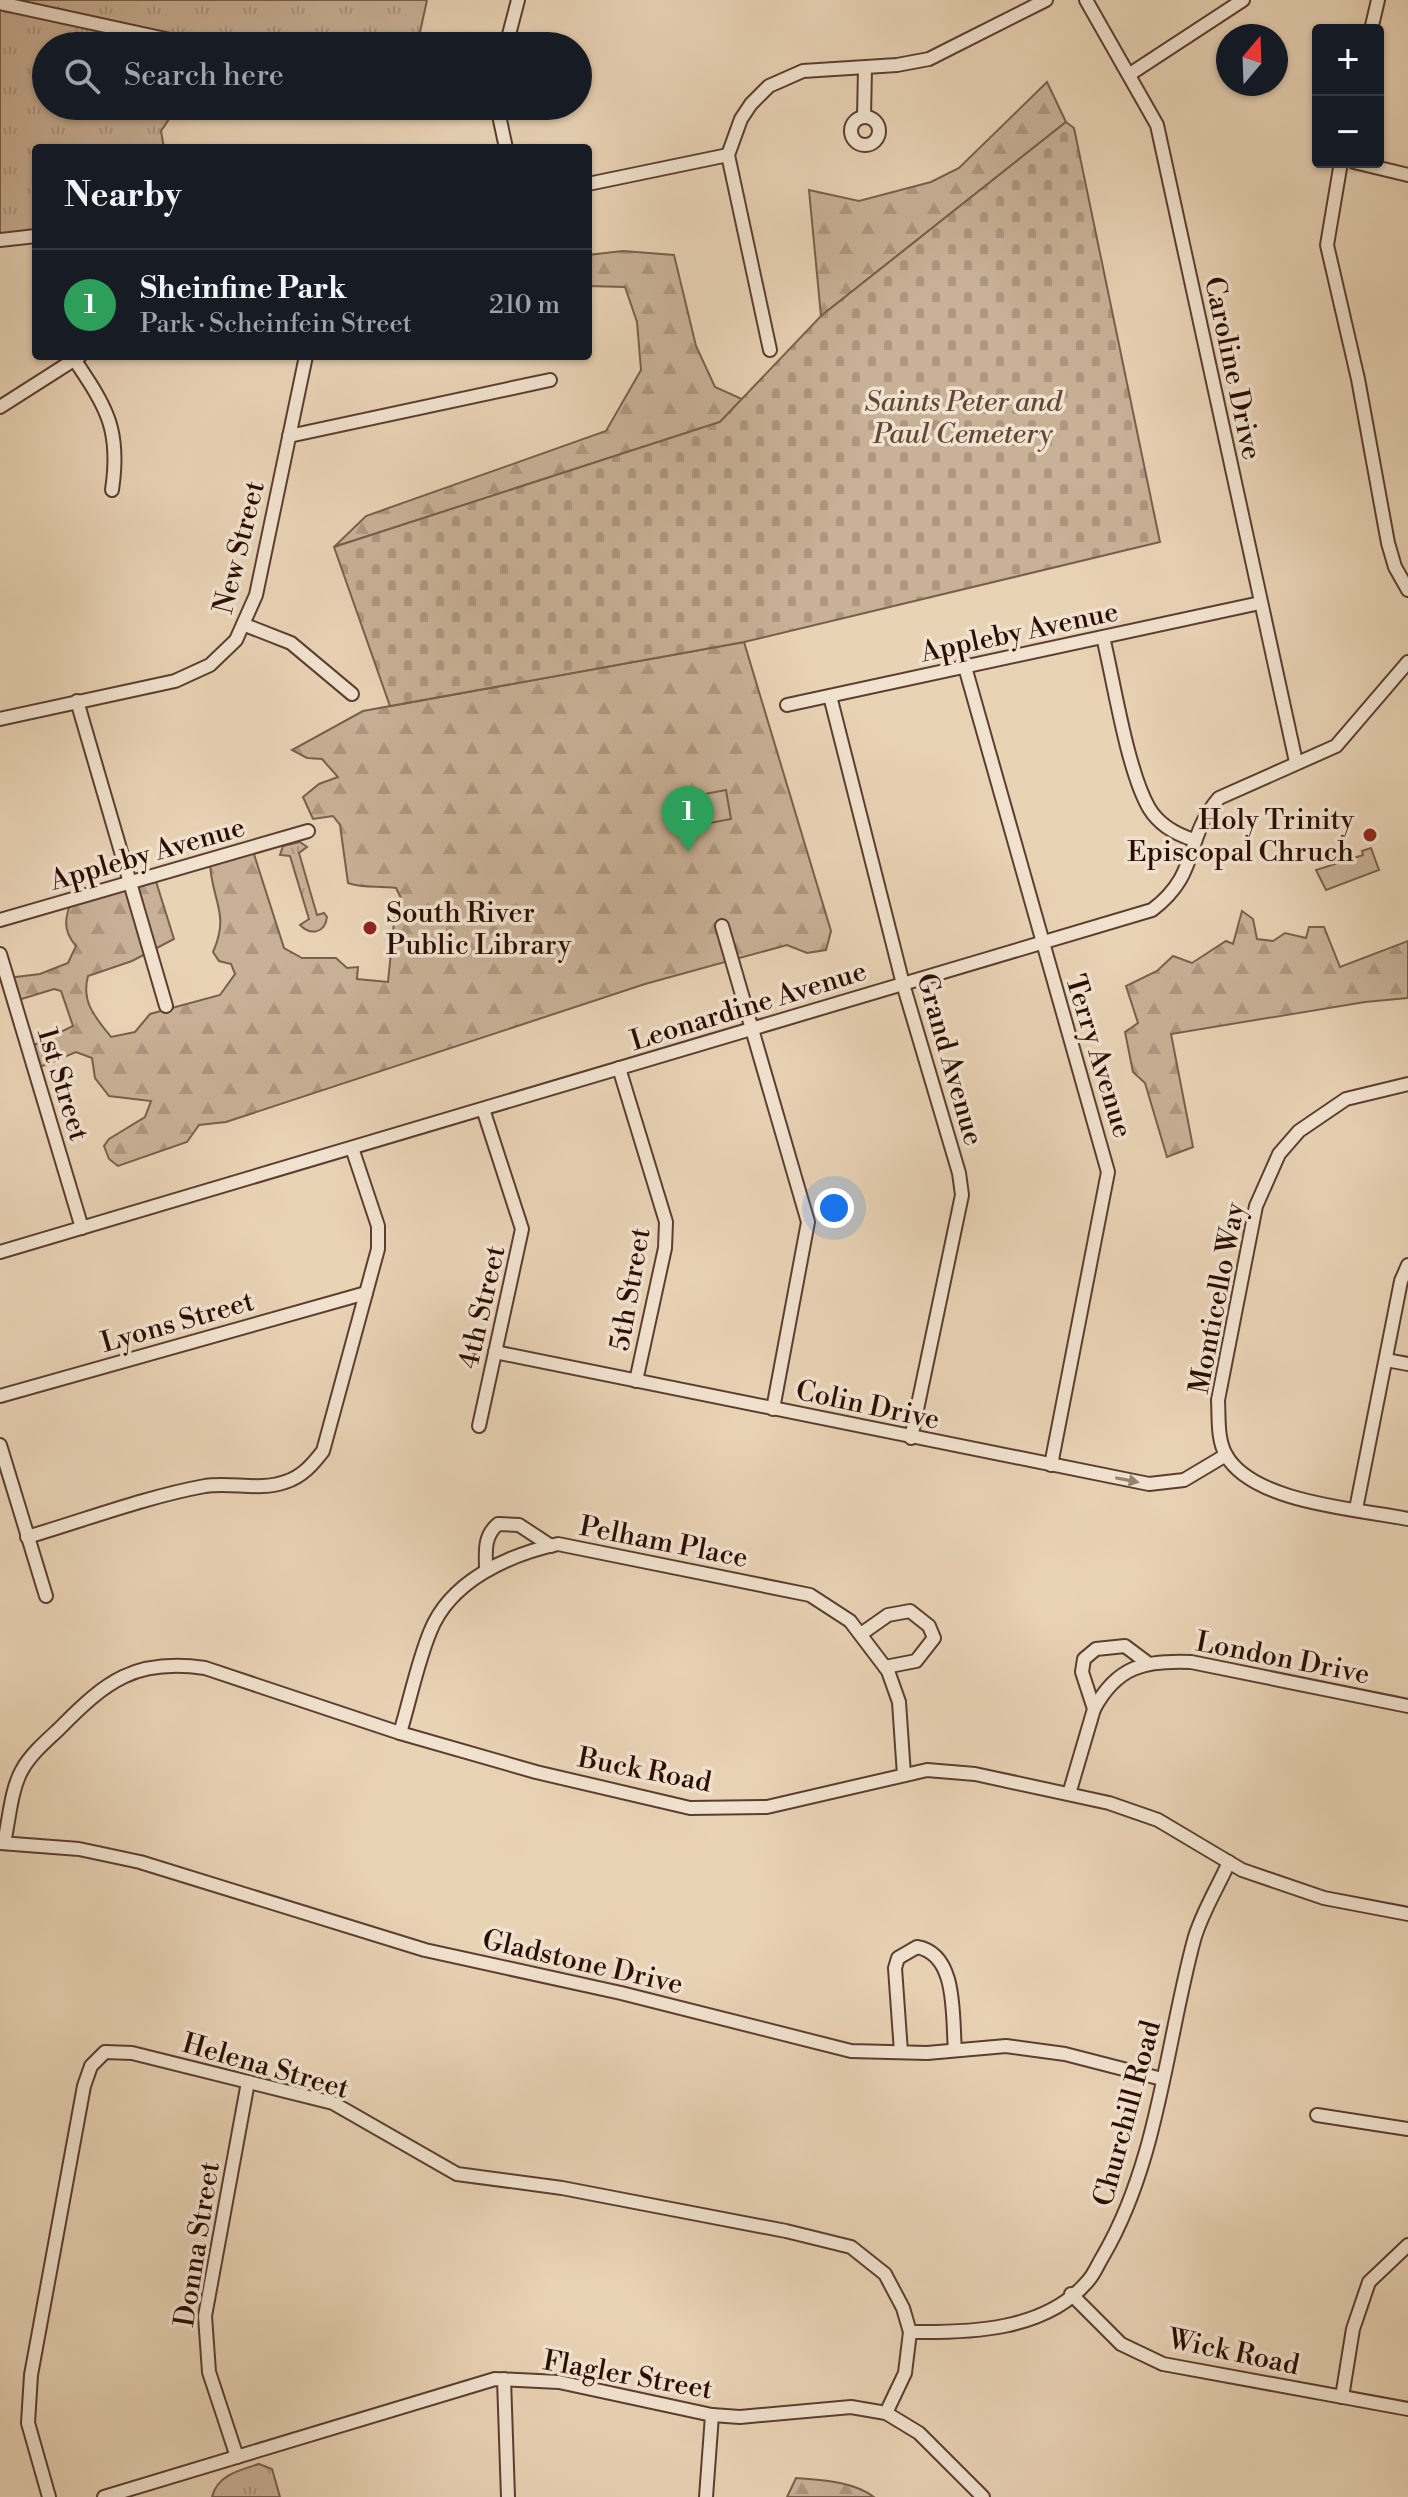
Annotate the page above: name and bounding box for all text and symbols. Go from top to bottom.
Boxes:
north arrow [1216,24,1288,96]
map controls [1312,24,1384,168]
button: + [1312,24,1384,96]
search box [32,32,592,120]
icon: search [60,54,104,98]
text: Search here [124,57,284,95]
button: − [1312,96,1384,168]
text: Nearby [64,175,182,217]
text: Sheinfine Park [140,270,347,308]
street label: Caroline Drive [1196,274,1269,463]
text: 1 [84,289,96,321]
text: 210 m [489,289,560,321]
text: Park · Scheinfein Street [140,308,412,340]
park label: Saints Peter and Paul Cemetery [864,385,1063,452]
street label: New Street [206,477,273,617]
street label: Appleby Avenue [916,594,1121,671]
pin: 1 [662,786,714,852]
place label: Holy Trinity Episcopal Chruch [1127,803,1354,870]
street label: Appleby Avenue [45,810,249,899]
marker: Holy Trinity Episcopal Chruch [1361,826,1379,844]
place label: South River Public Library [386,896,572,963]
marker: South River Public Library [361,919,379,937]
street label: Leonardine Avenue [626,954,871,1059]
street label: Grand Avenue [908,969,991,1150]
street label: Terry Avenue [1057,971,1140,1142]
street label: 1st Street [29,1024,96,1145]
your location [814,1188,854,1228]
street label: Monticello Way [1182,1199,1253,1397]
street label: 5th Street [602,1225,659,1353]
street label: 4th Street [451,1242,514,1372]
street label: Lyons Street [97,1284,258,1361]
street label: Colin Drive [793,1373,943,1438]
one-way arrow [1115,1474,1140,1487]
street label: Pelham Place [577,1509,751,1576]
street label: London Drive [1193,1624,1373,1692]
street label: Buck Road [574,1740,714,1801]
street label: Gladstone Drive [479,1922,686,2003]
street label: Churchill Road [1086,2017,1169,2210]
street label: Helena Street [178,2026,353,2107]
street label: Donna Street [167,2159,228,2329]
street label: Wick Road [1164,2321,1303,2383]
street label: Flagler Street [540,2343,715,2408]

